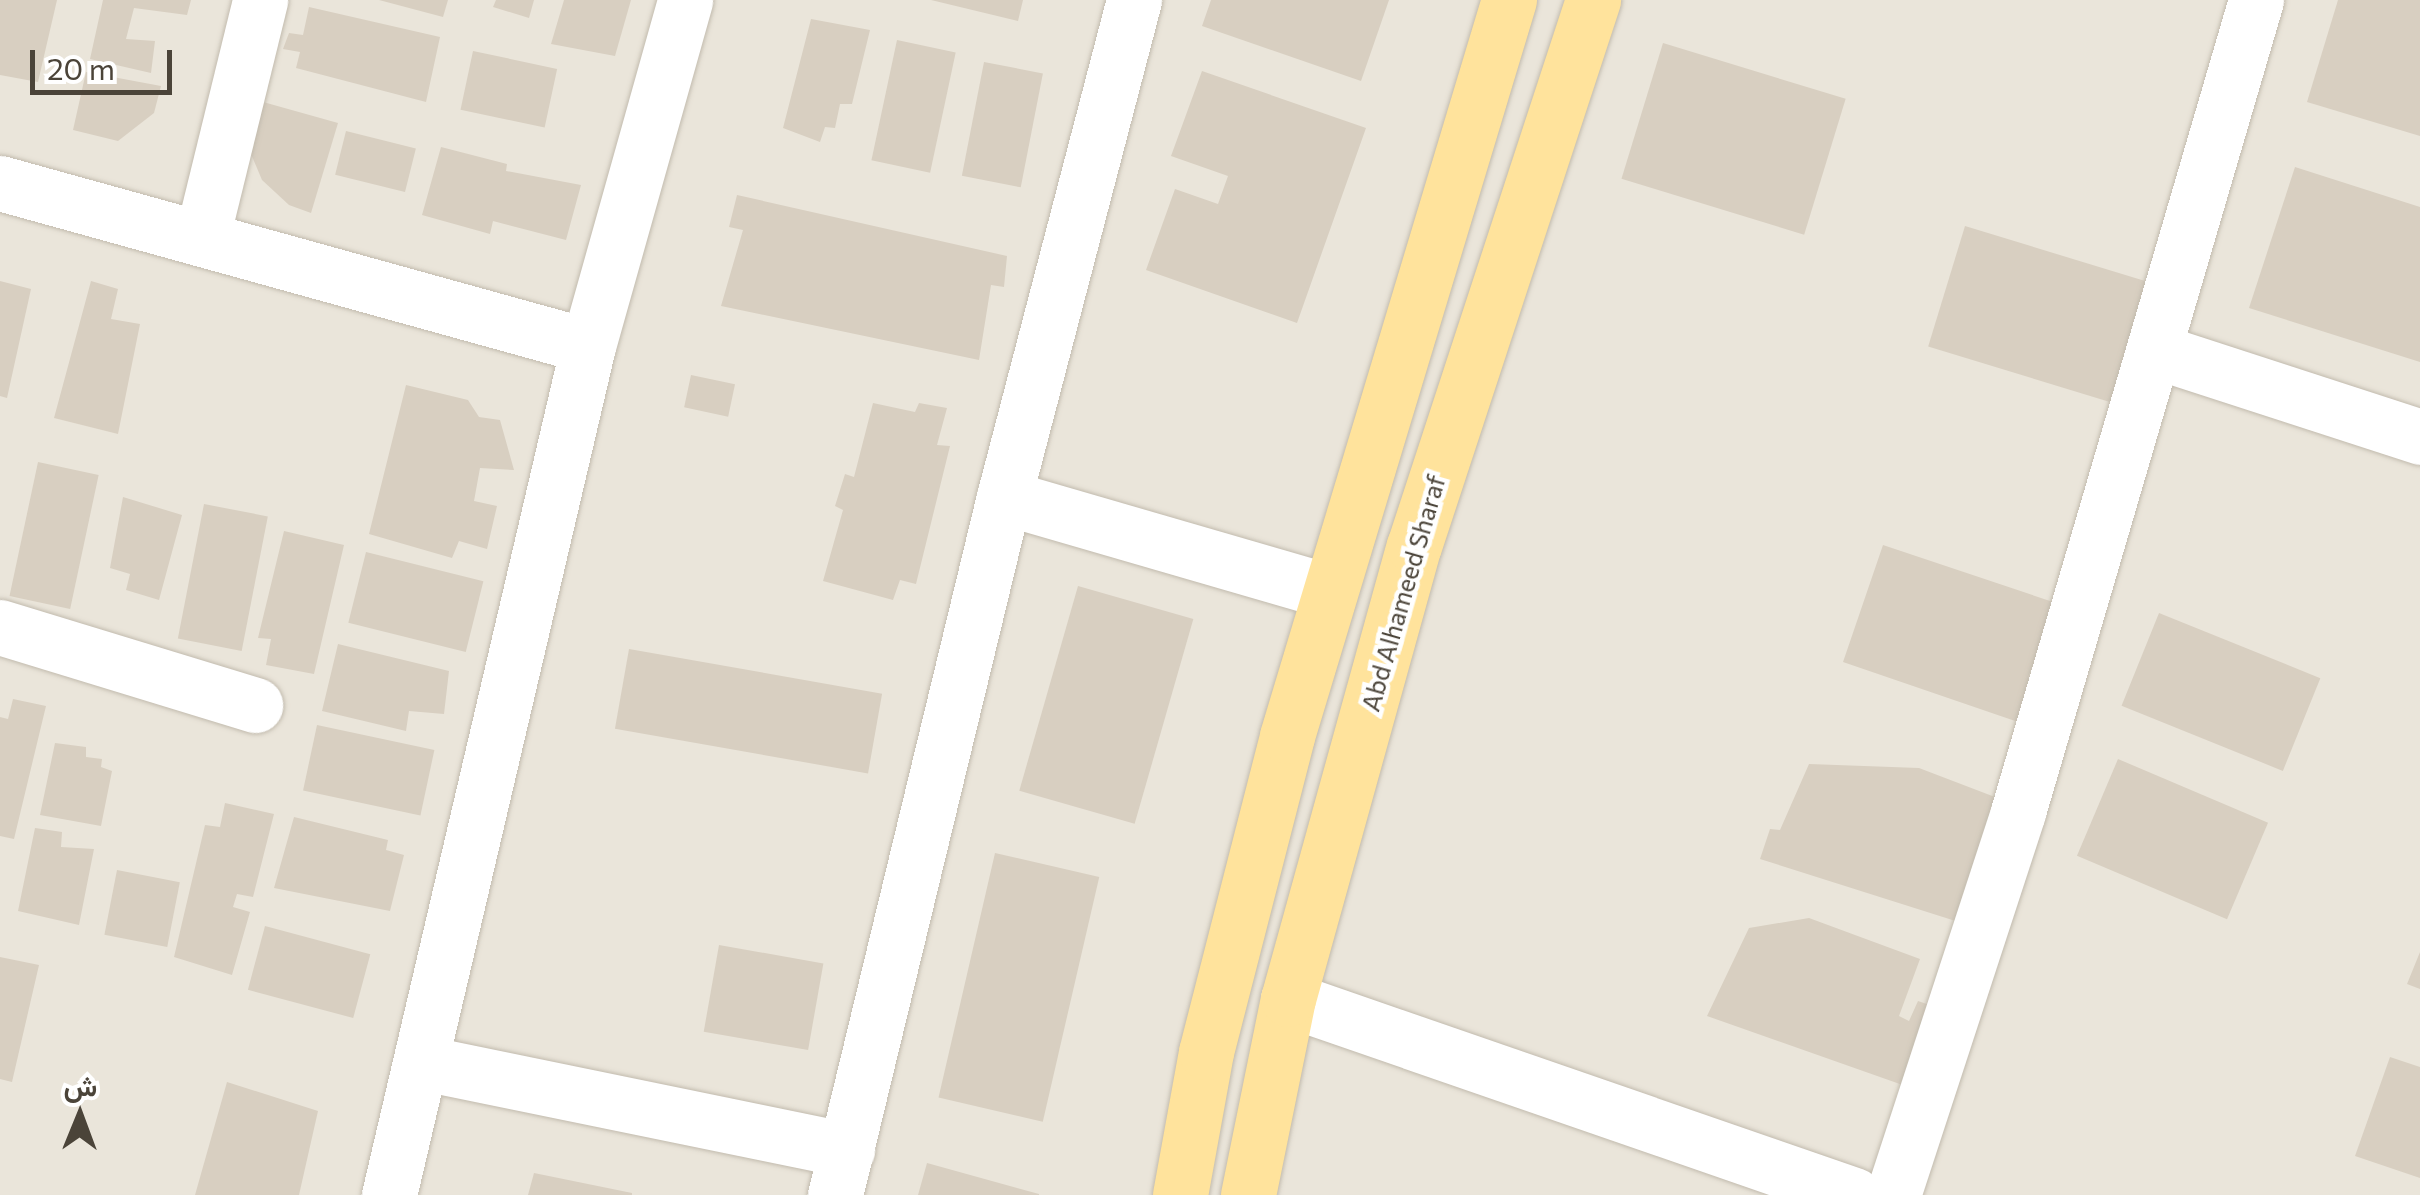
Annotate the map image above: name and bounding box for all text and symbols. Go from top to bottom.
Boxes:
scale bar [35,30,178,92]
text: 20 m [47,49,115,86]
street label: Abd Alhameed Sharaf [1355,471,1451,715]
north arrow [30,1065,130,1165]
text: ش [63,1068,98,1102]

